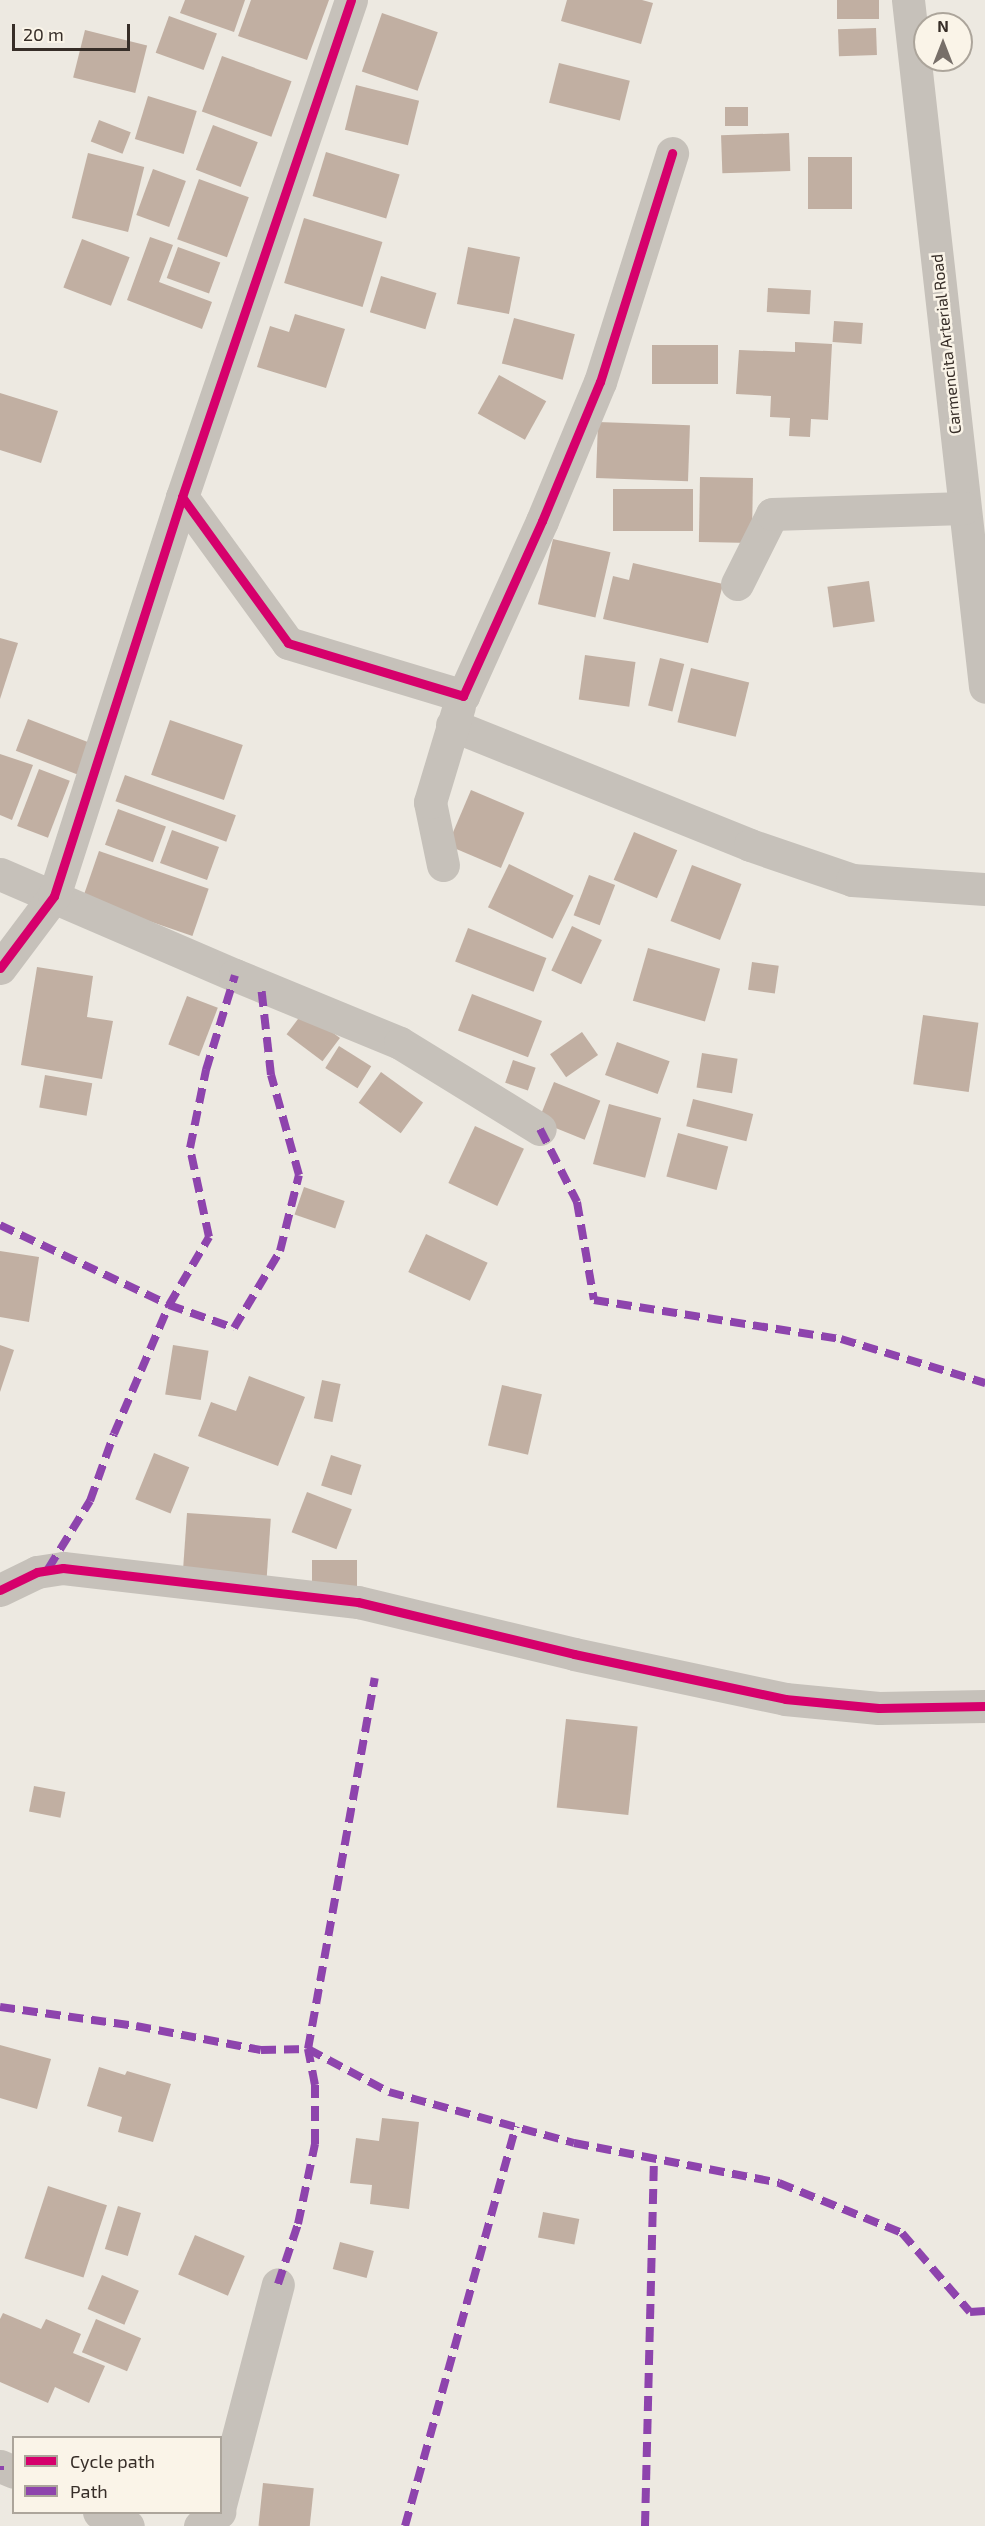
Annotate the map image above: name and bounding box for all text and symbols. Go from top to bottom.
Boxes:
scale bar [15,12,134,50]
north arrow [913,12,973,72]
text: N [937,16,949,35]
text: 20 m [23,23,64,45]
street label: Carmencita Arterial Road [927,253,965,435]
legend [12,2436,222,2514]
text: Cycle path [70,2450,155,2472]
text: Path [70,2480,108,2502]

